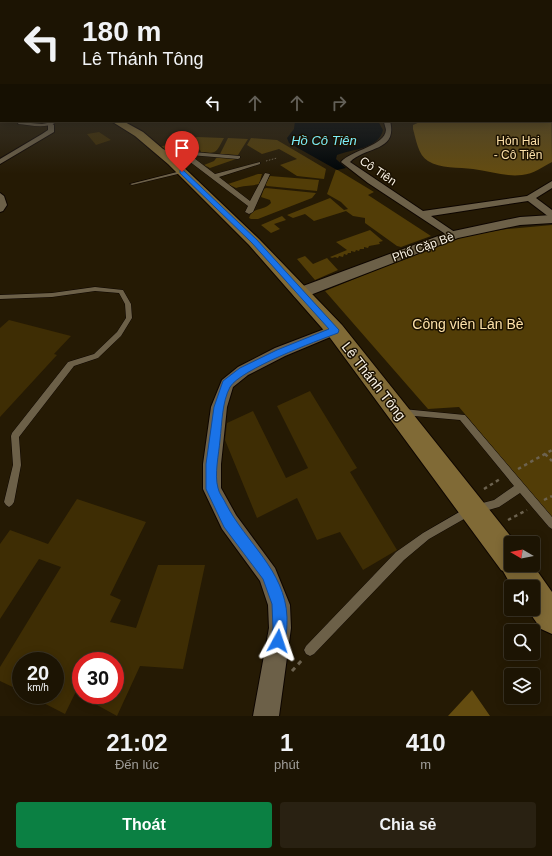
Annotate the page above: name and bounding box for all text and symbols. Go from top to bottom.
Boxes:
icon: left [16,16,68,68]
text: 180 m [82,16,161,47]
text: Lê Thánh Tông [82,49,203,69]
icon: left [202,92,224,114]
icon: ahead [244,92,266,114]
icon: ahead [286,92,308,114]
icon: right [328,92,350,114]
pin [165,131,199,172]
water label: Hồ Cô Tiên [291,133,357,148]
park label: Hòn Hai - Cô Tiên [494,134,542,162]
icon: arrive [171,137,193,159]
street label: Cô Tiên [357,154,399,188]
street label: Phố Cặp Bè [390,229,456,265]
park label: Công viên Lán Bè [412,316,524,332]
street label: Lê Thánh Tông [339,339,409,423]
north arrow [504,536,540,572]
map controls [504,536,540,704]
button: sound [504,580,540,616]
position arrow [257,620,299,662]
button: search [504,624,540,660]
speed limit sign: 30 [72,652,124,704]
text: 20 [27,662,49,684]
button: layers [504,668,540,704]
text: km/h [27,682,49,693]
text: 21:02 [106,729,168,756]
text: 1 [280,729,293,756]
text: 410 [406,729,446,756]
text: Đến lúc [115,757,159,772]
text: phút [274,757,299,772]
text: m [420,757,431,772]
button: Thoát [16,802,272,848]
button: Chia sẻ [280,802,536,848]

